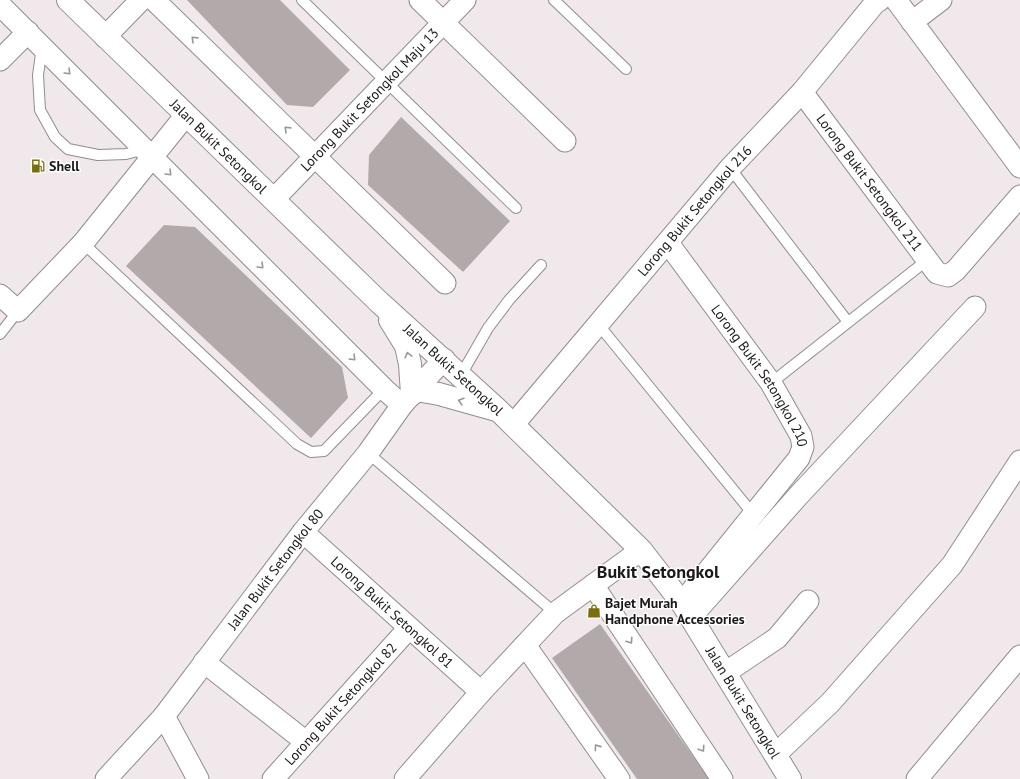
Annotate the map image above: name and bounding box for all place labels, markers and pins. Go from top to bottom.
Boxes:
place label: Shell [49,157,80,175]
fuel station icon: Shell [30,158,46,174]
place label: Bajet Murah Handphone Accessories [605,594,745,628]
shop icon: Bajet Murah Handphone Accessories [586,603,602,619]

